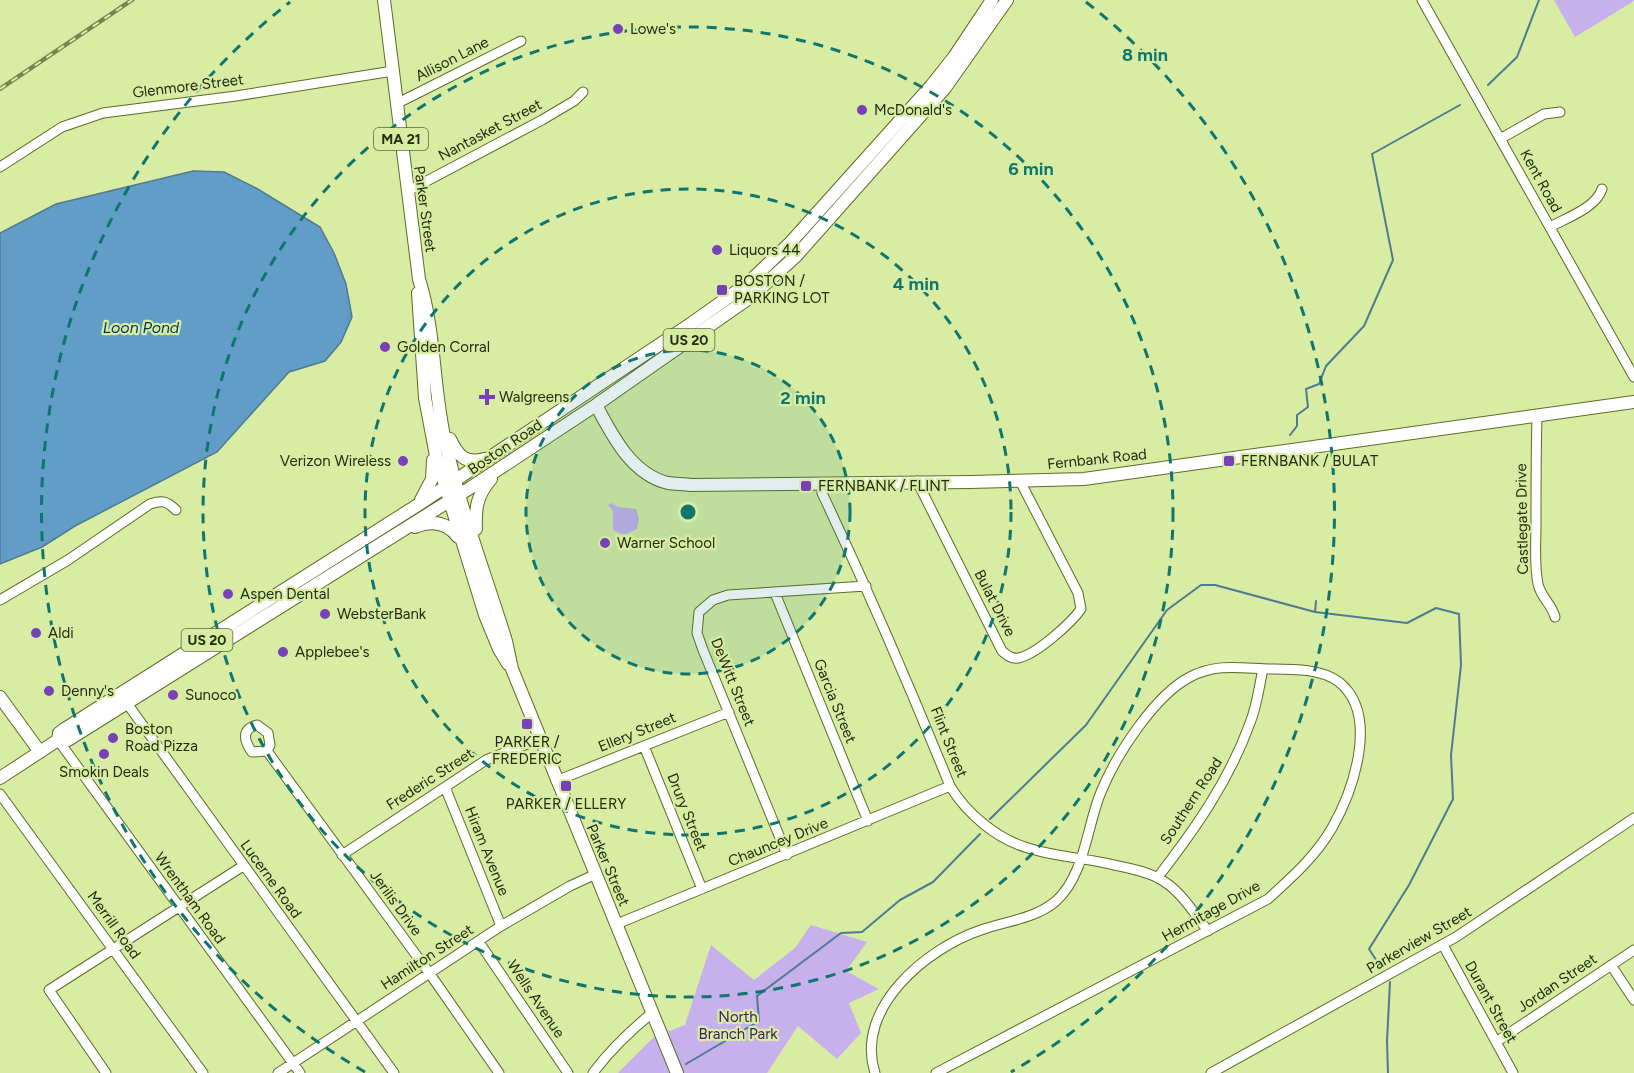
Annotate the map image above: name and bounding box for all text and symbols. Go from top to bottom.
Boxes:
place label: Lowe's [630,20,676,38]
marker: Lowe's [611,22,625,36]
street label: Allison Lane [412,33,492,85]
text: 8 min [1122,44,1168,66]
street label: Glenmore Street [131,70,245,102]
street label: Nantasket Street [435,95,545,165]
place label: McDonald's [874,101,952,119]
marker: McDonald's [855,103,869,117]
road number: MA 21 [374,128,428,150]
street label: Kent Road [1516,146,1566,216]
text: 6 min [1008,158,1054,180]
street label: Parker Street [410,165,440,254]
place label: Liquors 44 [729,241,800,259]
marker: Liquors 44 [710,243,724,257]
place label: BOSTON / PARKING LOT [734,272,830,307]
text: 4 min [893,273,939,295]
marker: BOSTON / PARKING LOT [715,283,729,297]
water label: Loon Pond [103,318,180,337]
road number: US 20 [664,329,714,351]
place label: Golden Corral [397,338,490,356]
marker: Golden Corral [378,340,392,354]
text: 2 min [780,387,826,409]
place label: Walgreens [499,388,569,406]
marker: Walgreens [480,390,494,404]
street label: Boston Road [464,416,546,478]
street label: Fernbank Road [1046,445,1148,473]
place label: Verizon Wireless [280,452,391,470]
place label: FERNBANK / BULAT [1241,452,1379,470]
marker: Verizon Wireless [396,454,410,468]
marker: FERNBANK / BULAT [1222,454,1236,468]
street label: Castlegate Drive [1512,463,1532,575]
place label: FERNBANK / FLINT [818,477,950,495]
marker: FERNBANK / FLINT [799,479,813,493]
centre of rings [678,502,698,522]
place label: Warner School [617,534,715,552]
marker: Warner School [598,536,612,550]
street label: Bulat Drive [971,567,1019,639]
place label: Aspen Dental [240,585,330,603]
marker: Aspen Dental [221,587,235,601]
place label: WebsterBank [337,605,427,623]
marker: WebsterBank [318,607,332,621]
place label: Aldi [48,624,74,642]
marker: Aldi [29,626,43,640]
road number: US 20 [182,629,232,651]
street label: DeWitt Street [707,635,759,729]
place label: Applebee's [295,643,370,661]
marker: Applebee's [276,645,290,659]
street label: Garcia Street [810,656,860,746]
place label: Denny's [61,682,114,700]
marker: Denny's [42,684,56,698]
place label: Sunoco [185,686,237,704]
marker: Sunoco [166,688,180,702]
street label: Flint Street [927,704,971,780]
street label: Ellery Street [595,708,679,756]
marker: PARKER / FREDERIC [520,717,534,731]
place label: Boston Road Pizza [125,720,198,755]
marker: Boston Road Pizza [106,731,120,745]
place label: PARKER / FREDERIC [492,733,562,768]
street label: Frederic Street [383,744,477,814]
marker: Smokin Deals [97,747,111,761]
street label: Southern Road [1156,754,1226,848]
place label: Smokin Deals [59,763,149,781]
street label: Drury Street [663,770,711,854]
marker: PARKER / ELLERY [559,779,573,793]
place label: PARKER / ELLERY [506,795,626,813]
street label: Hiram Avenue [461,804,513,898]
street label: Chauncey Drive [726,814,830,870]
street label: Parker Street [583,821,633,909]
street label: Lucerne Road [237,836,305,922]
street label: Wrentham Road [151,849,229,947]
street label: Jerilis Drive [366,867,426,939]
street label: Hermitage Drive [1159,877,1263,945]
street label: Merrill Road [83,888,145,962]
street label: Parkerview Street [1363,902,1475,977]
street label: Hamilton Street [377,920,477,994]
street label: Jordan Street [1514,950,1600,1016]
street label: Wells Avenue [503,957,569,1041]
street label: Durant Street [1461,958,1521,1047]
park label: North Branch Park [699,1008,778,1043]

